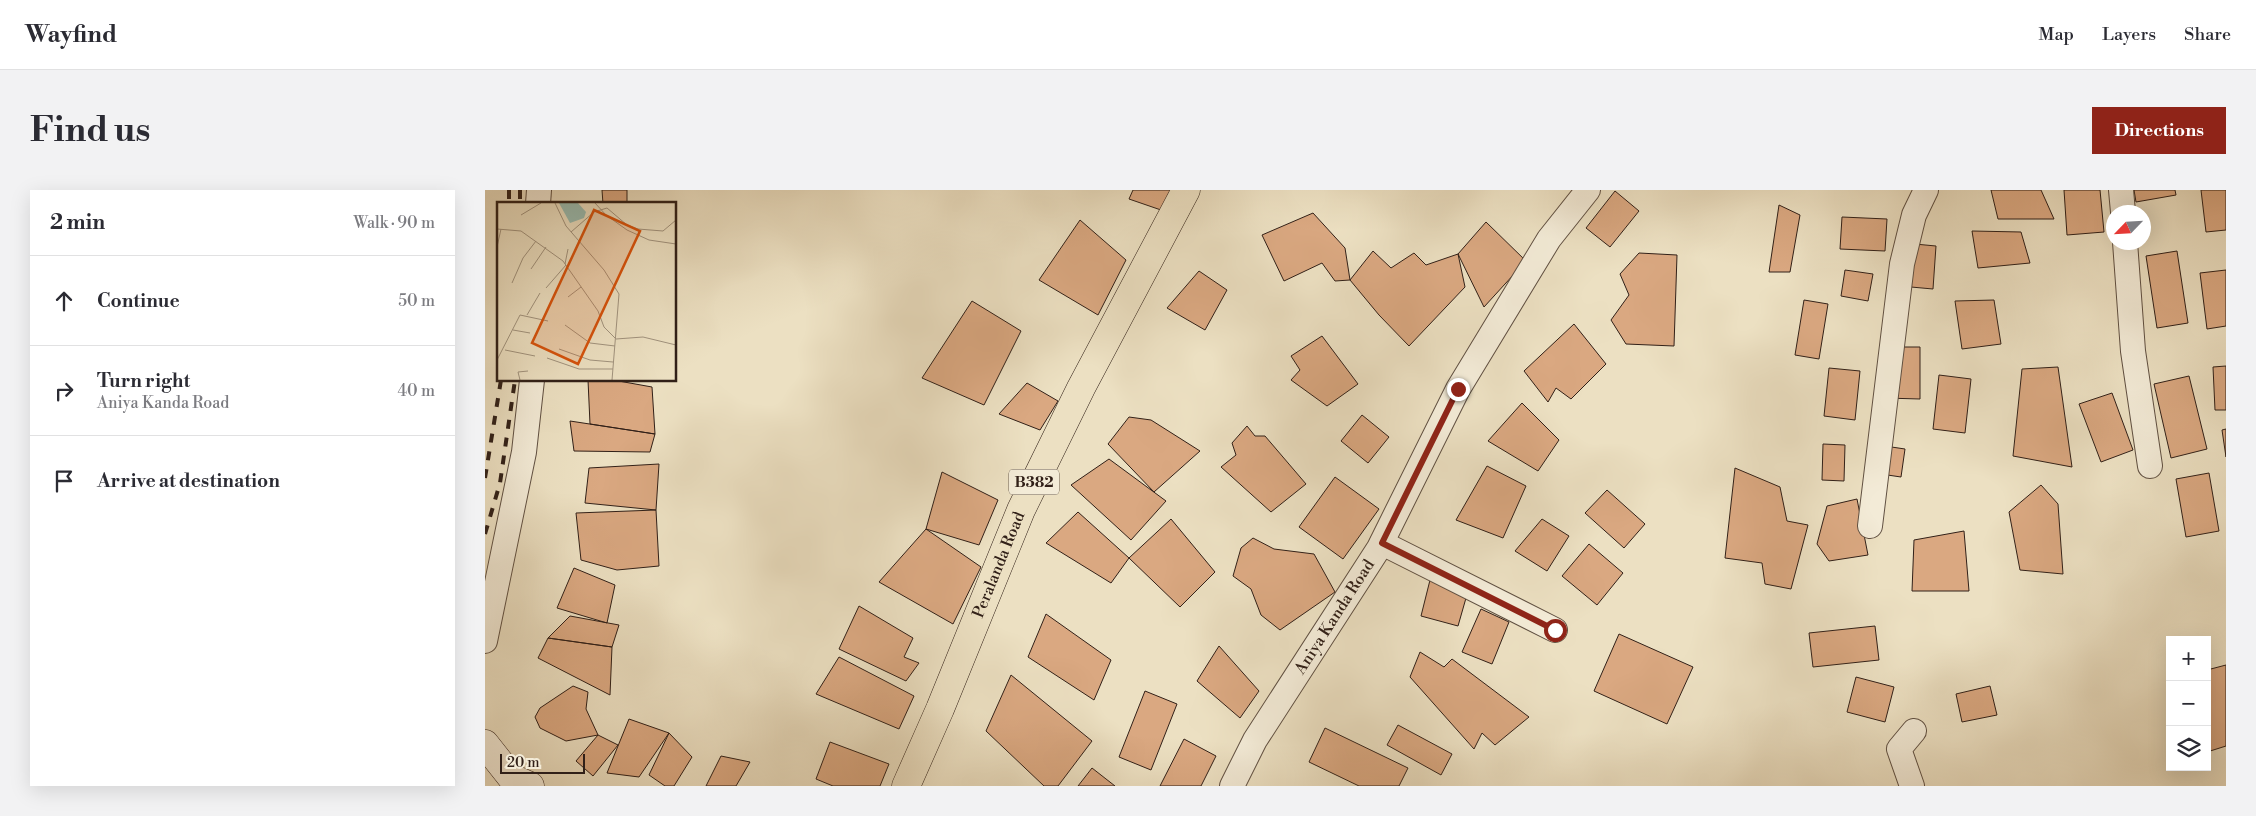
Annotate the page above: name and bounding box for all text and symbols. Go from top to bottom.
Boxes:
text: Wayfind [25,20,117,50]
text: Map [2039,23,2074,46]
text: Layers [2102,23,2156,46]
text: Share [2184,23,2231,46]
button: Directions [2092,107,2226,154]
text: Find us [30,109,150,152]
inset map [497,202,676,381]
north arrow [2106,205,2151,250]
text: 2 min [50,210,105,236]
text: Walk · 90 m [353,213,435,233]
icon: ahead [50,287,78,315]
text: Continue [97,289,180,313]
text: 50 m [398,291,435,311]
text: Turn right [97,369,190,393]
icon: right [50,377,78,405]
route end [1447,378,1470,401]
text: 40 m [398,381,435,401]
text: Aniya Kanda Road [97,393,229,413]
icon: arrive [50,467,78,495]
text: Arrive at destination [97,469,280,493]
road number: B382 [1009,470,1059,494]
street label: Peralanda Road [968,509,1029,621]
street label: Aniya Kanda Road [1290,556,1379,679]
route start [1544,619,1567,642]
map controls [2166,636,2211,771]
button: + [2166,636,2211,681]
button: − [2166,681,2211,726]
button: layers [2166,726,2211,771]
scale bar [500,751,585,774]
text: 20 m [507,754,539,772]

